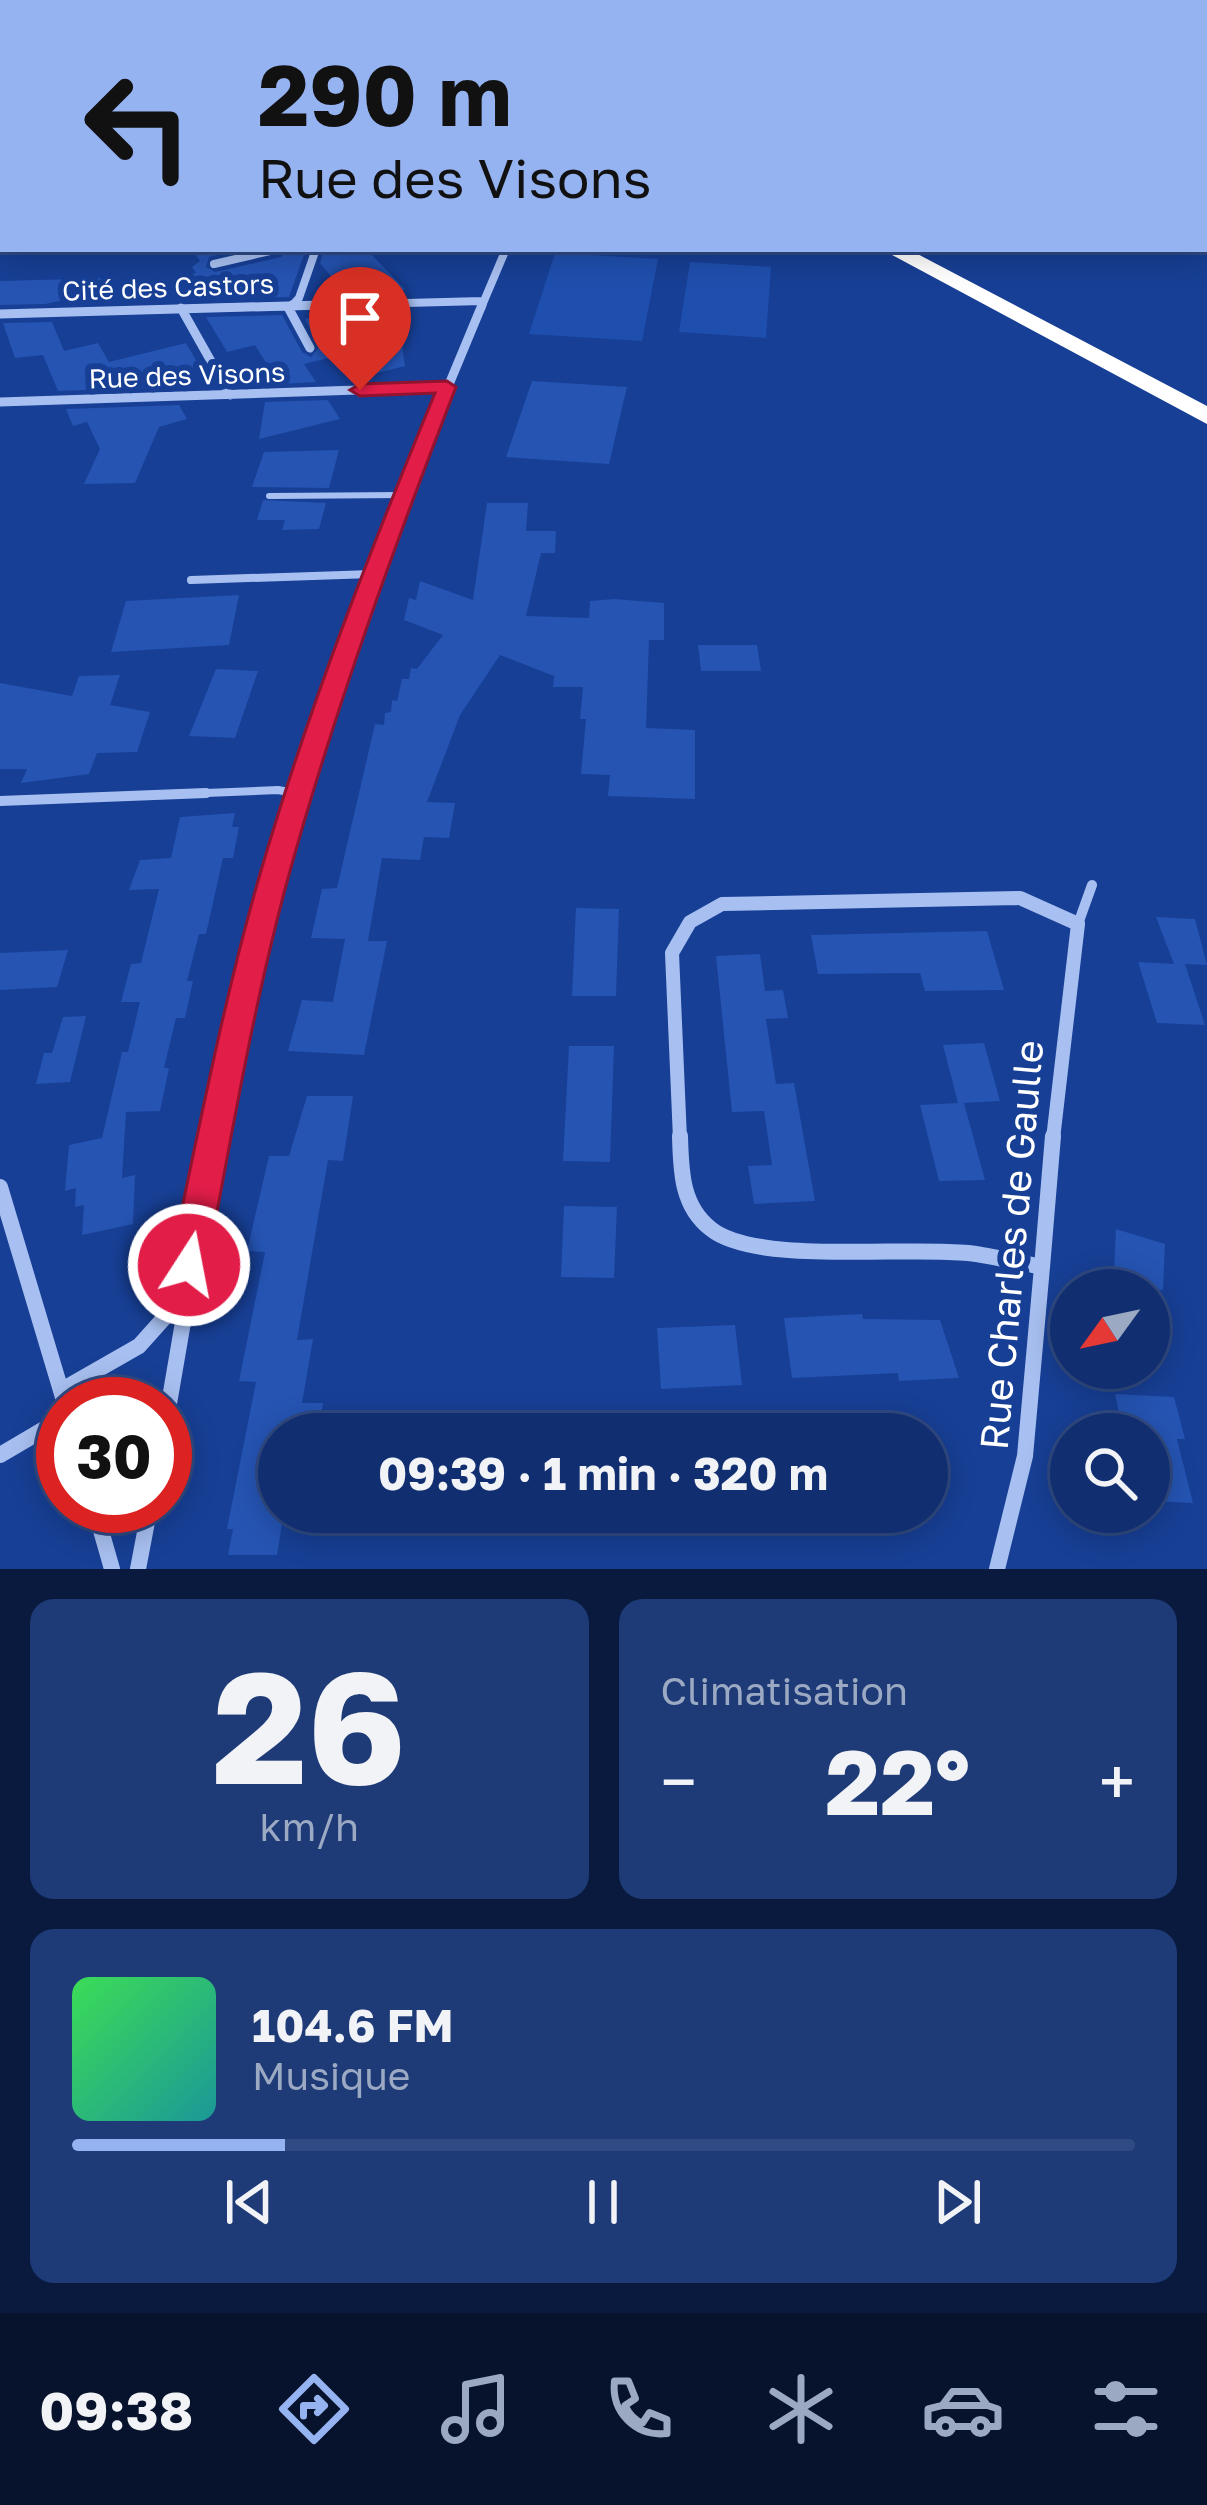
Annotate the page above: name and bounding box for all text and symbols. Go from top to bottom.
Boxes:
text: 290 m [258,44,512,144]
icon: left [60,48,216,204]
text: Rue des Visons [258,145,651,210]
street label: Cité des Castors [62,267,274,307]
pin [309,267,411,390]
icon: arrive [327,285,393,351]
street label: Rue des Visons [88,356,286,394]
street label: Rue Charles de Gaulle [970,1038,1052,1452]
position arrow [126,1202,252,1328]
north arrow [1050,1269,1170,1389]
map controls [1050,1269,1170,1533]
speed limit sign: 30 [36,1377,192,1533]
button: search [1050,1413,1170,1533]
text: 09:39 · 1 min · 320 m [378,1446,828,1500]
text: 26 [212,1631,406,1818]
text: Climatisation [661,1667,908,1714]
text: 22° [825,1727,970,1835]
text: − [661,1741,697,1821]
text: + [1099,1741,1135,1821]
text: km/h [260,1803,359,1850]
text: 104.6 FM [252,1998,454,2052]
text: Musique [252,2052,410,2099]
icon: previous [216,2169,282,2235]
icon: pause [570,2169,636,2235]
icon: next [925,2169,991,2235]
icon: directions [272,2367,356,2451]
icon: music [434,2367,518,2451]
icon: phone [597,2367,681,2451]
icon: climate [759,2367,843,2451]
icon: car [921,2367,1005,2451]
icon: filters [1084,2367,1168,2451]
text: 09:38 [39,2377,193,2442]

